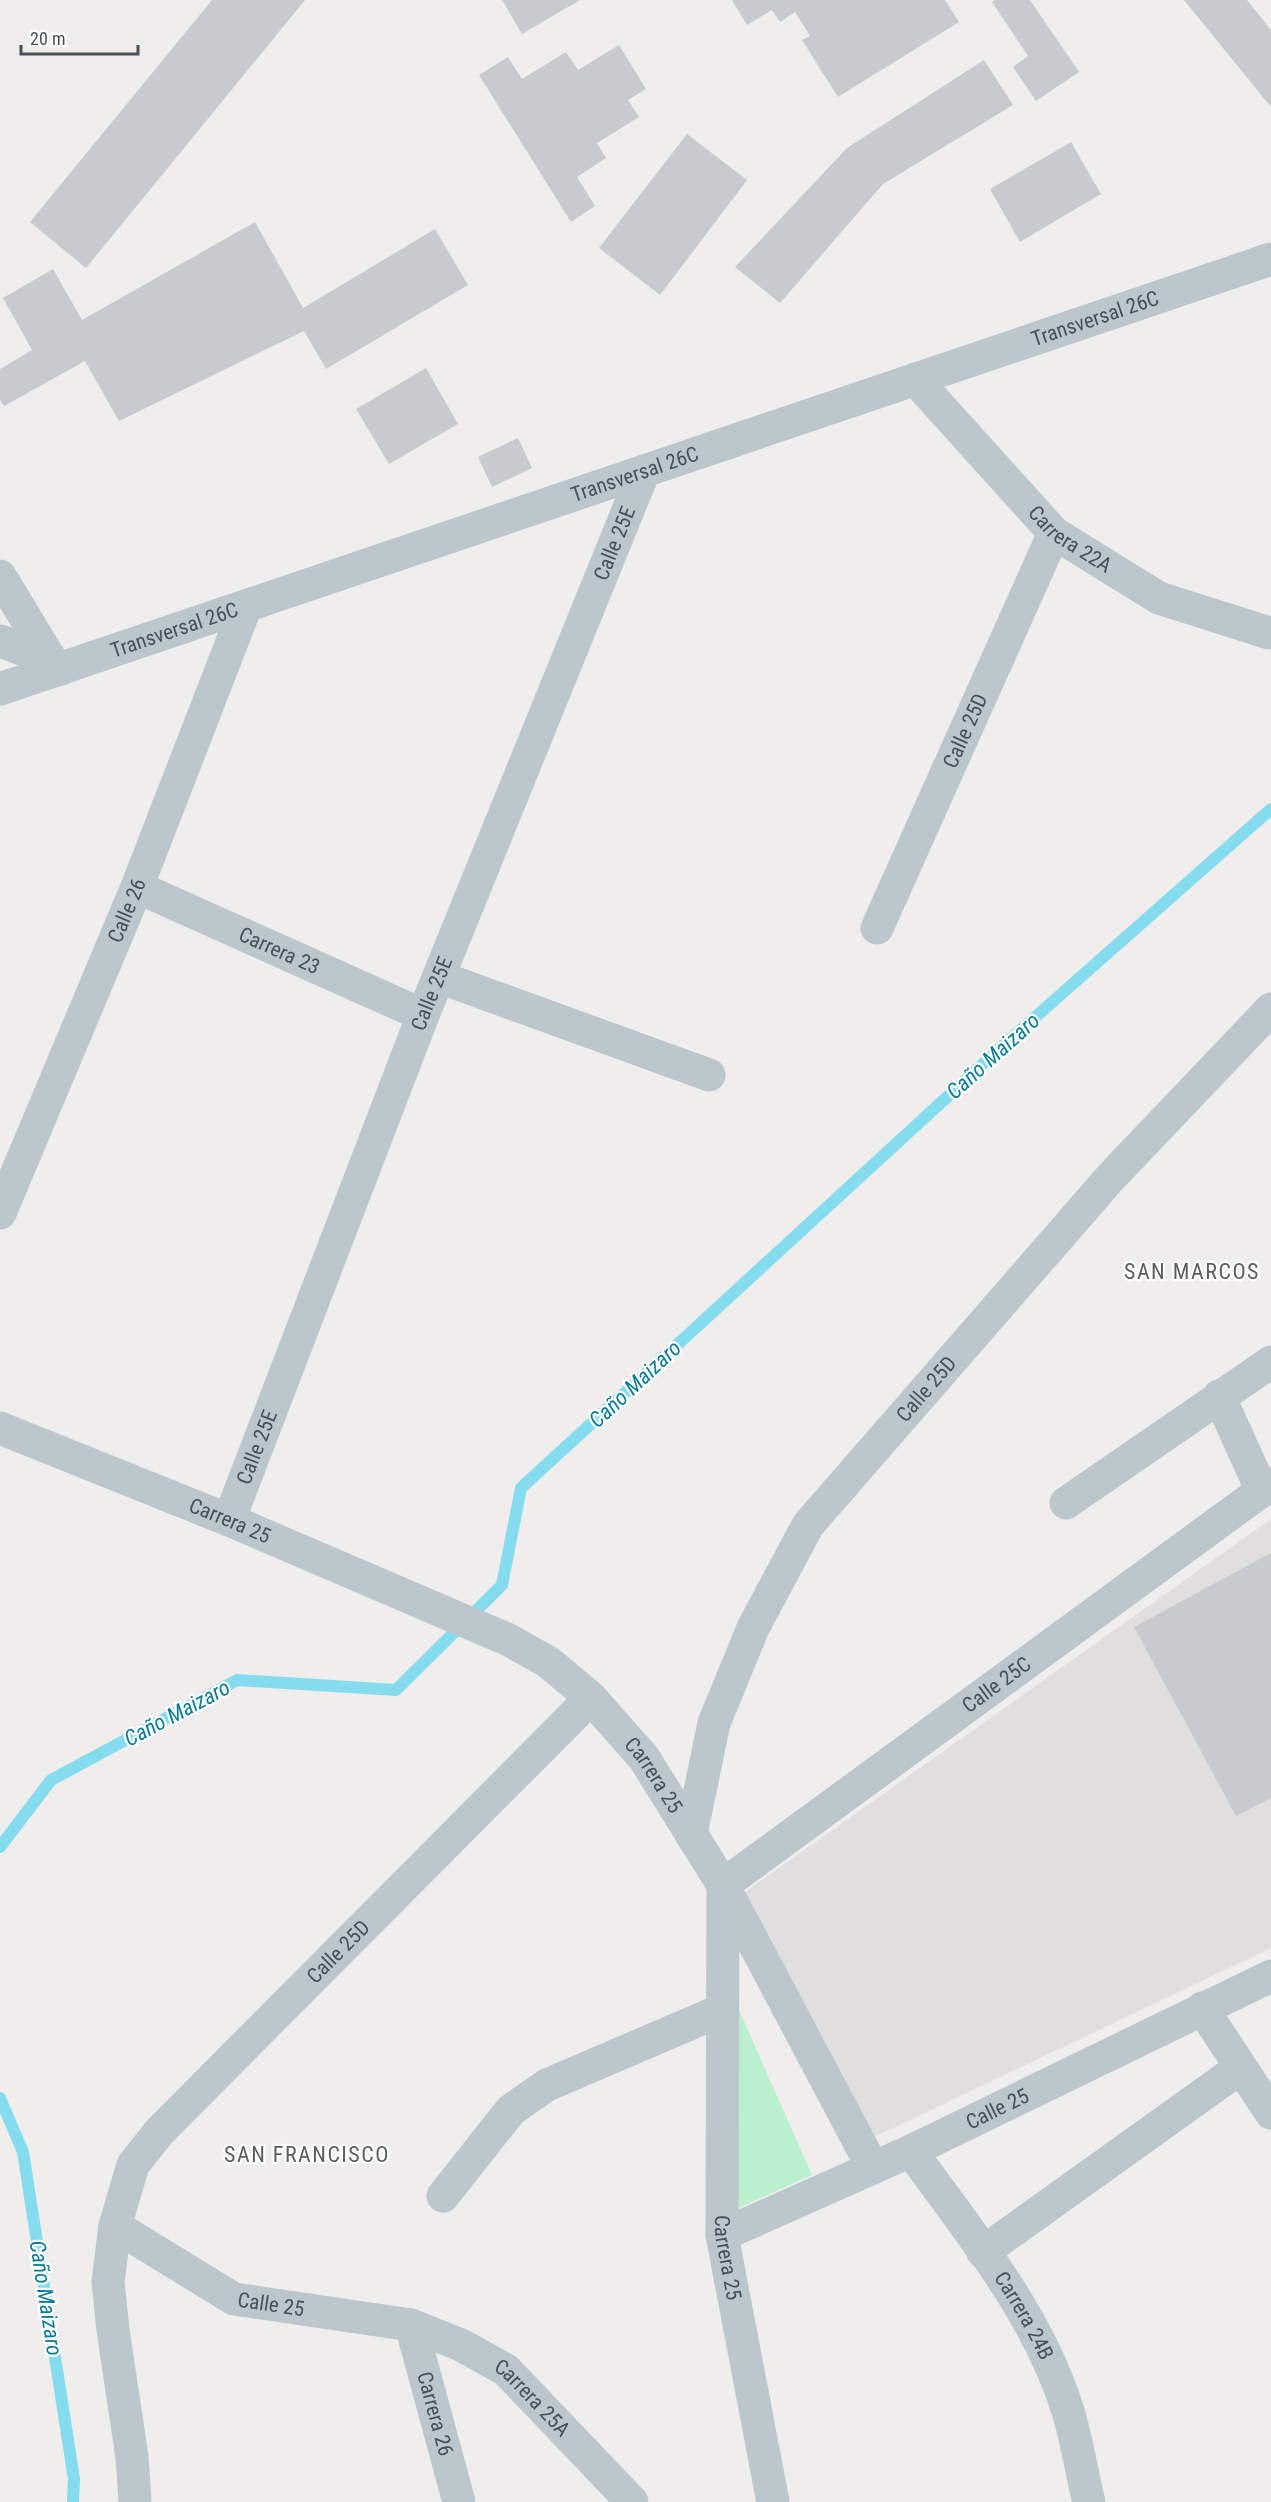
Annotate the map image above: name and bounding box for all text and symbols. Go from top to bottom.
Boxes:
scale bar [21,18,138,56]
text: 20 m [30,28,65,49]
street label: Transversal 26C [1028,286,1162,351]
street label: Transversal 26C [568,442,702,507]
street label: Carrera 22A [1023,501,1116,578]
street label: Calle 25E [589,503,640,584]
street label: Transversal 26C [107,597,241,663]
street label: Calle 25D [938,690,992,772]
street label: Calle 26 [103,875,151,946]
street label: Carrera 23 [235,922,324,979]
street label: Calle 25E [406,953,457,1034]
water label: Caño Maizaro [941,1008,1045,1104]
district label: SAN MARCOS [1124,1259,1260,1284]
water label: Caño Maizaro [584,1335,686,1433]
street label: Calle 25D [891,1351,961,1427]
street label: Calle 25E [232,1407,282,1488]
street label: Carrera 25 [186,1493,274,1548]
street label: Calle 25C [958,1652,1036,1718]
water label: Caño Maizaro [120,1675,234,1751]
street label: Carrera 25 [620,1733,687,1818]
street label: Calle 25D [302,1915,375,1988]
street label: Calle 25 [962,2084,1033,2134]
district label: SAN FRANCISCO [224,2142,390,2167]
street label: Carrera 25 [710,2215,746,2302]
water label: Caño Maizaro [25,2239,67,2357]
street label: Carrera 24B [989,2267,1058,2364]
street label: Calle 25 [236,2288,306,2321]
street label: Carrera 25A [491,2354,575,2441]
street label: Carrera 26 [412,2369,458,2458]

